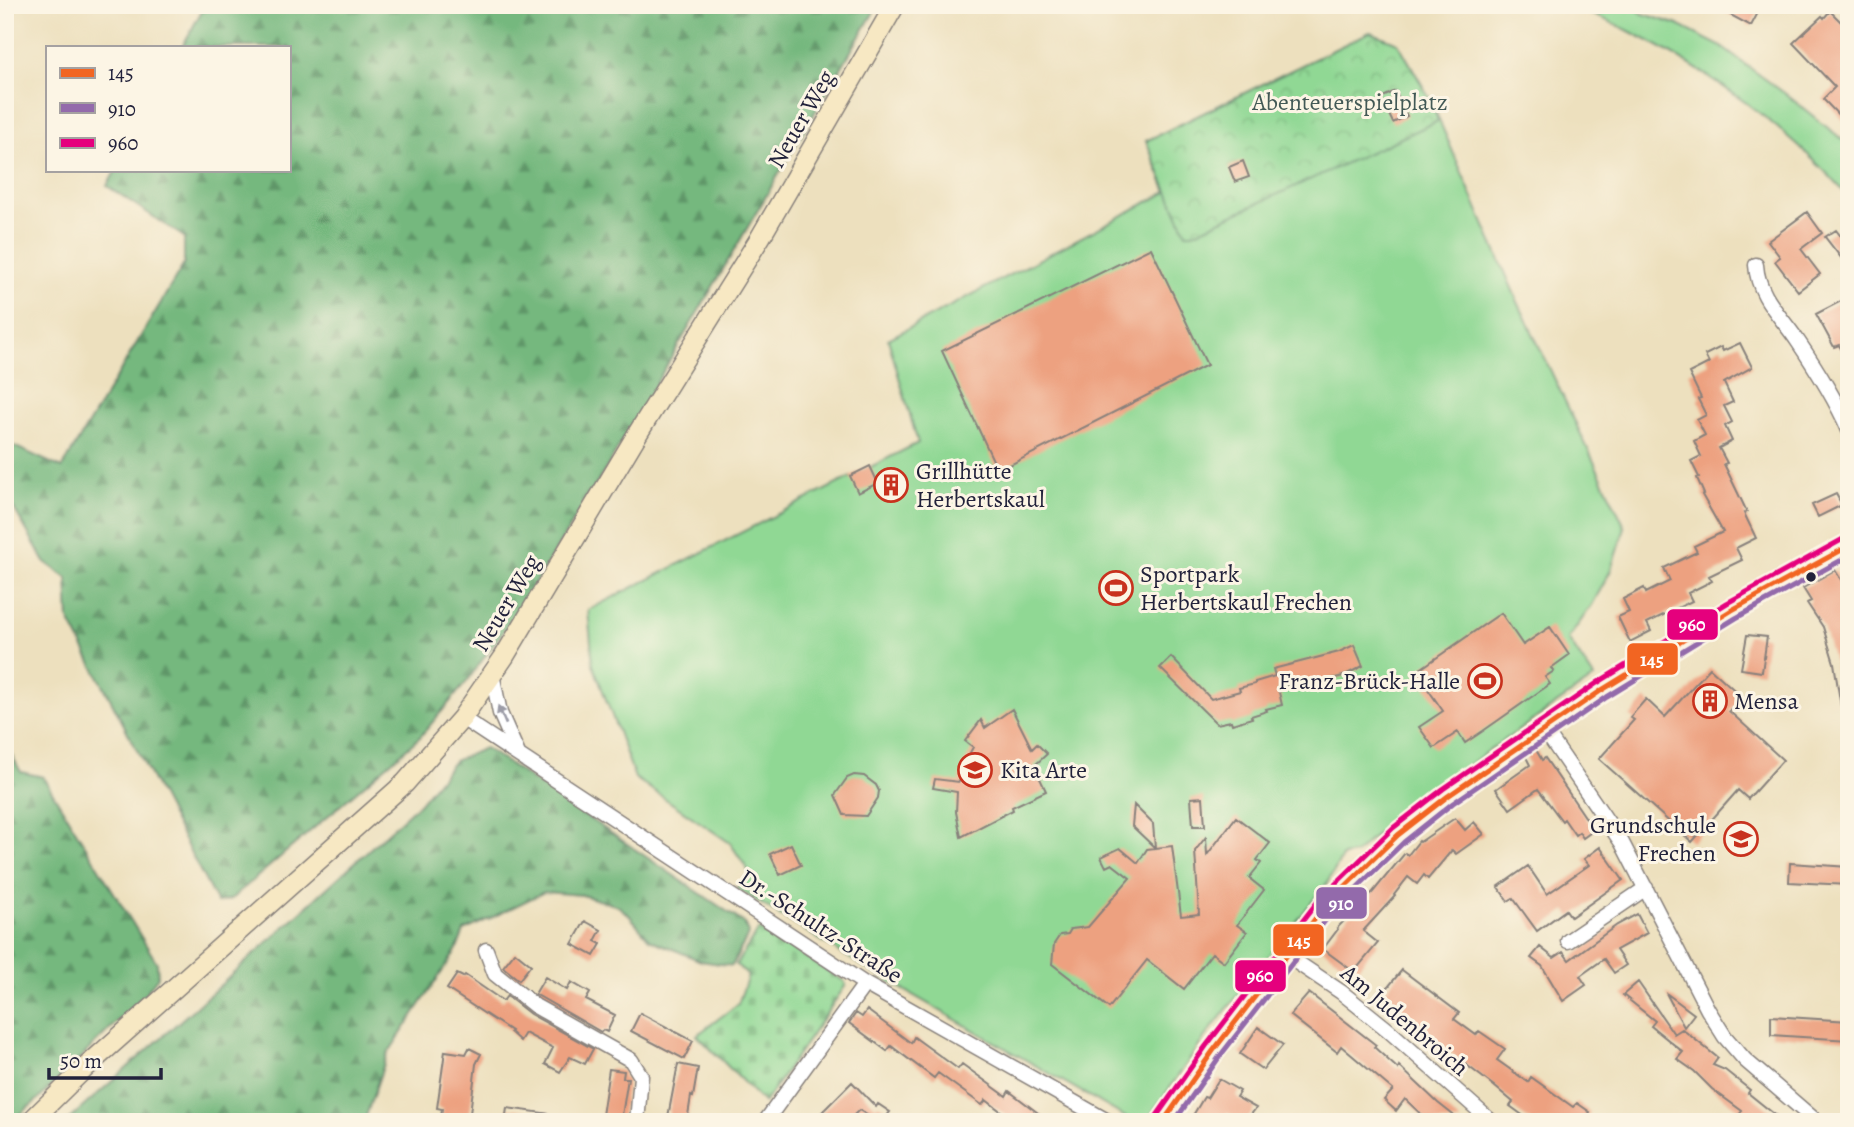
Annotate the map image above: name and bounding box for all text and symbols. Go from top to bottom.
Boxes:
legend [46,46,290,172]
text: 145 [108,59,134,87]
street label: Neuer Weg [760,64,842,174]
park label: Abenteuerspielplatz [1251,86,1448,118]
text: 910 [108,95,136,123]
text: 960 [108,129,138,157]
place label: Grillhütte Herbertskaul [916,455,1045,515]
building icon: Grillhütte Herbertskaul [872,466,910,504]
street label: Neuer Weg [464,548,548,658]
place label: Sportpark Herbertskaul Frechen [1140,558,1352,618]
sports icon: Sportpark Herbertskaul Frechen [1097,569,1135,607]
unlabelled marker [1804,570,1818,584]
line badge: 960 [1666,608,1719,641]
text: 960 [1678,612,1706,638]
line badge: 145 [1626,642,1679,676]
text: 145 [1640,647,1664,673]
sports icon: Franz-Brück-Halle [1466,662,1504,700]
place label: Franz-Brück-Halle [1278,665,1460,697]
building icon: Mensa [1691,682,1729,720]
place label: Mensa [1734,685,1799,717]
one-way arrow [496,704,507,725]
school or university icon: Kita Arte [956,751,994,789]
place label: Kita Arte [1000,754,1087,786]
place label: Grundschule Frechen [1590,809,1716,869]
school or university icon: Grundschule Frechen [1722,820,1760,858]
street label: Dr.-Schultz-Straße [733,861,909,991]
line badge: 910 [1315,886,1368,920]
text: 910 [1328,891,1354,917]
line badge: 145 [1272,923,1325,957]
text: 145 [1287,928,1311,954]
street label: Am Judenbroich [1333,956,1476,1083]
line badge: 960 [1234,959,1287,993]
text: 960 [1246,963,1274,989]
scale bar [49,1036,161,1080]
text: 50 m [60,1047,102,1075]

